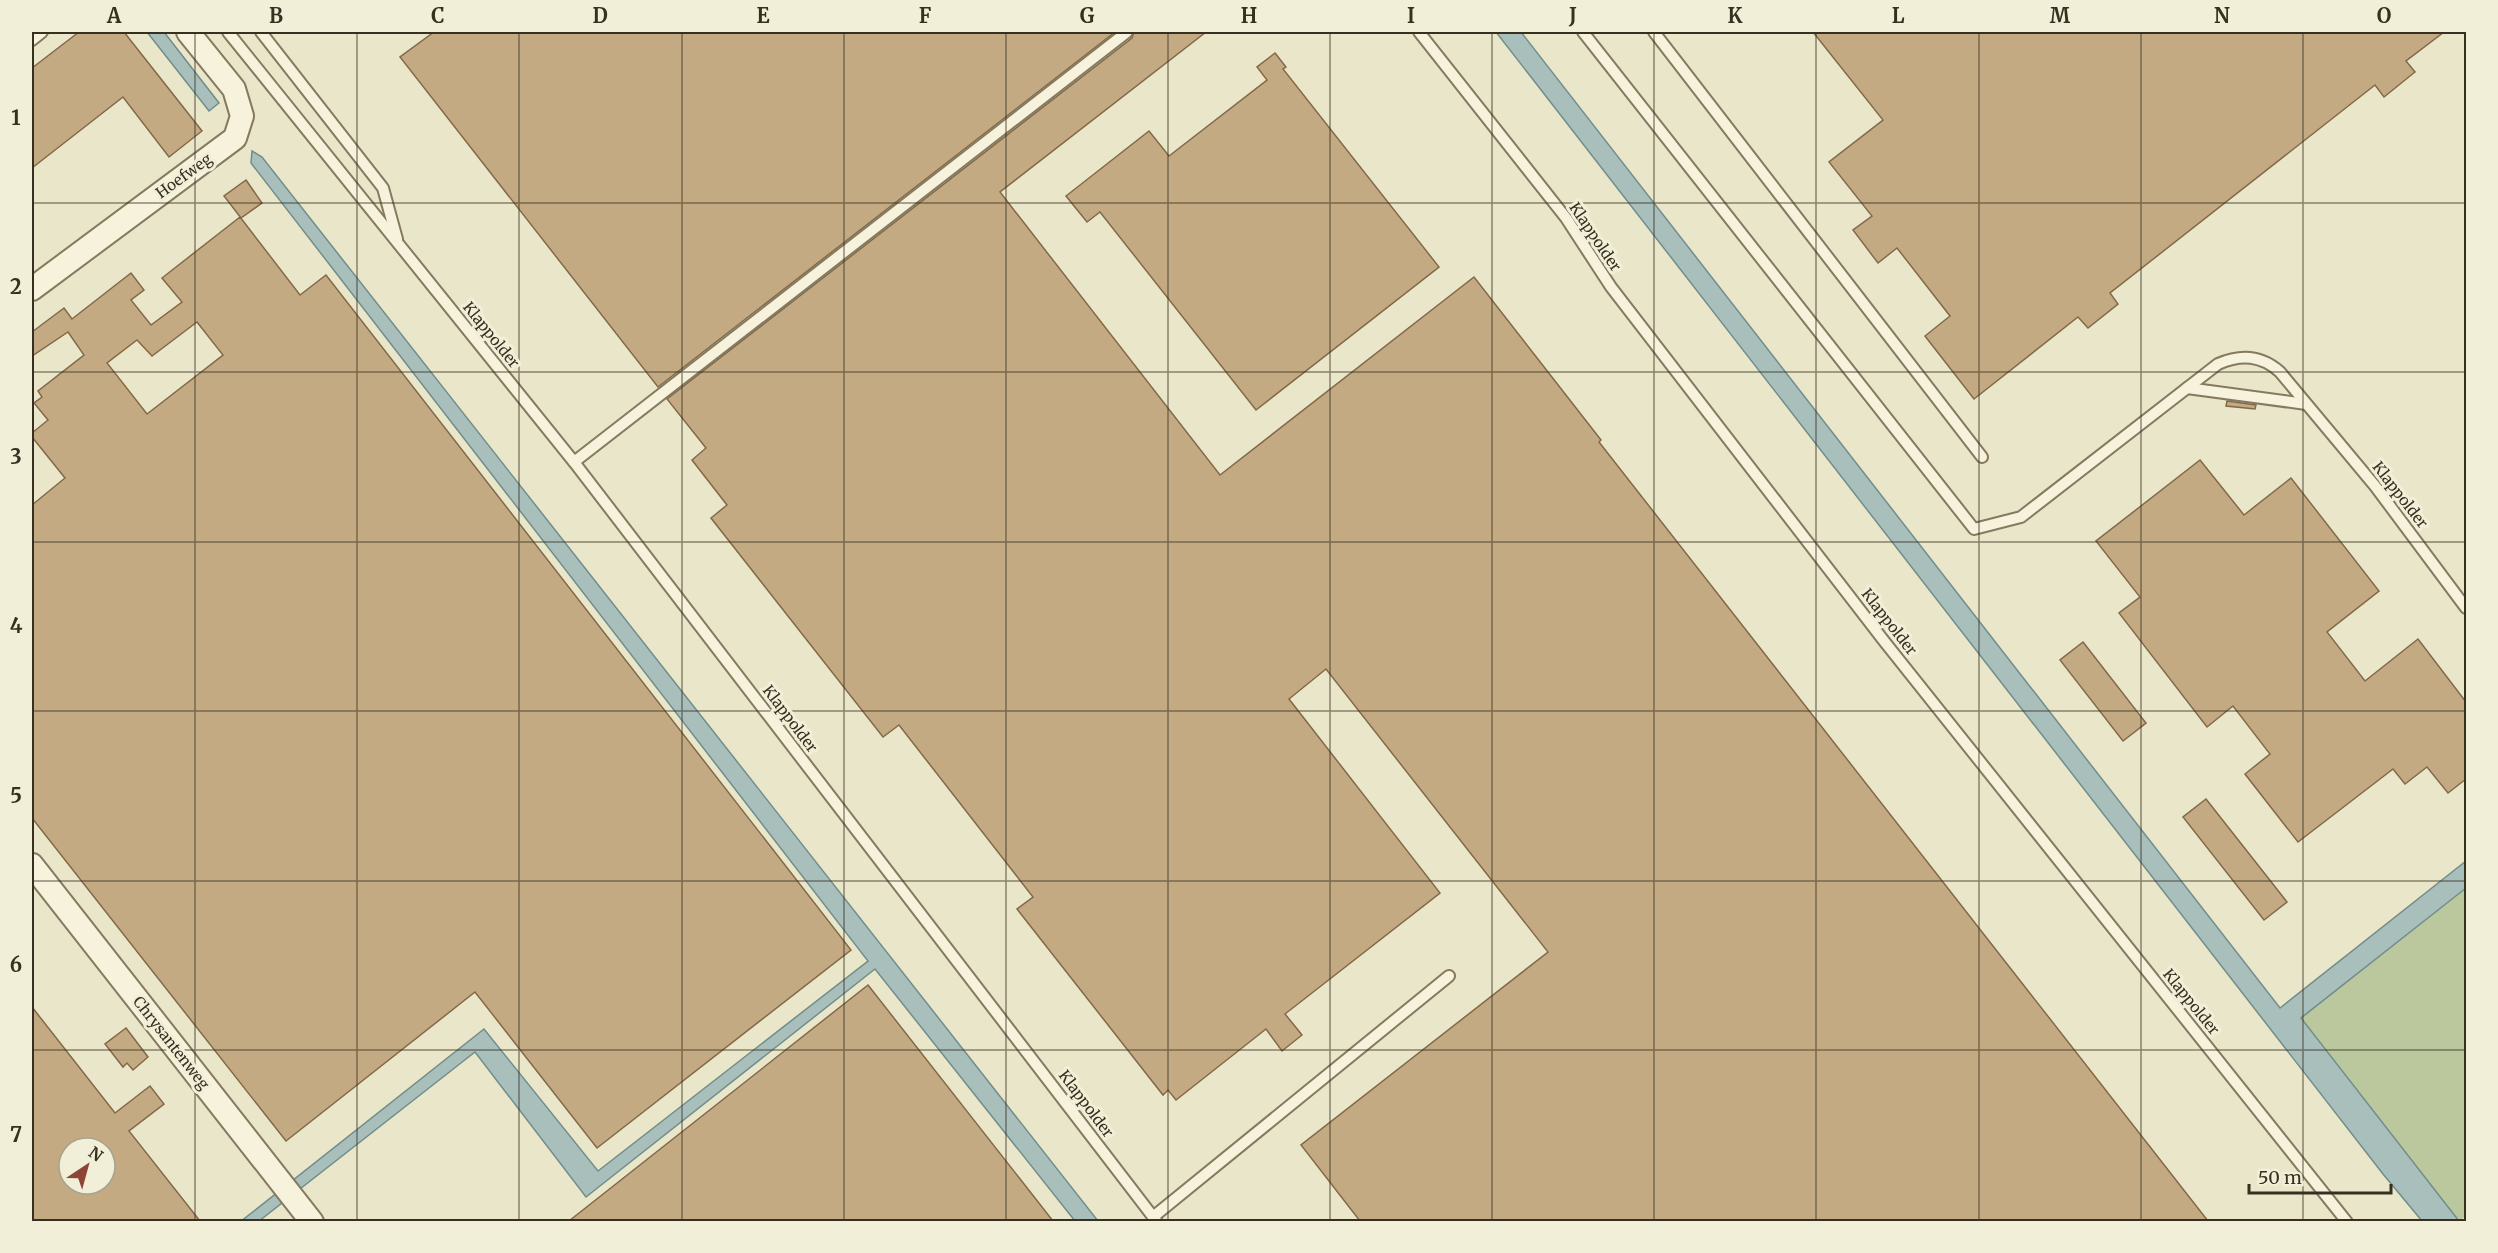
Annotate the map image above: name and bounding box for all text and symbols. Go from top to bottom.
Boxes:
text: A [106,3,122,28]
text: B [269,3,283,28]
text: C [431,3,445,28]
text: D [592,3,608,28]
text: E [756,3,770,28]
text: F [919,3,932,28]
text: G [1080,3,1095,28]
text: H [1241,3,1257,28]
text: I [1407,3,1415,28]
text: J [1568,3,1577,28]
text: K [1728,3,1743,28]
text: L [1892,3,1905,28]
text: M [2050,3,2071,28]
text: N [2214,3,2230,28]
text: O [2377,3,2391,28]
text: 1 [11,105,21,130]
street label: Hoefweg [152,149,215,202]
street label: Klappolder [1565,198,1626,275]
text: 2 [10,274,22,299]
street label: Klappolder [459,298,524,372]
text: 3 [10,444,22,469]
street label: Klappolder [2368,458,2432,532]
street label: Klappolder [1857,585,1921,659]
text: 4 [10,613,23,638]
street label: Klappolder [759,681,822,756]
text: 5 [10,783,22,808]
text: 6 [10,952,22,977]
street label: Klappolder [2159,965,2224,1039]
street label: Chrysantenweg [129,992,214,1093]
street label: Klappolder [1055,1066,1118,1141]
text: 7 [10,1122,22,1147]
north arrow [57,1136,117,1196]
text: N [85,1142,107,1166]
scale bar [2249,1157,2392,1195]
text: 50 m [2258,1166,2302,1189]

